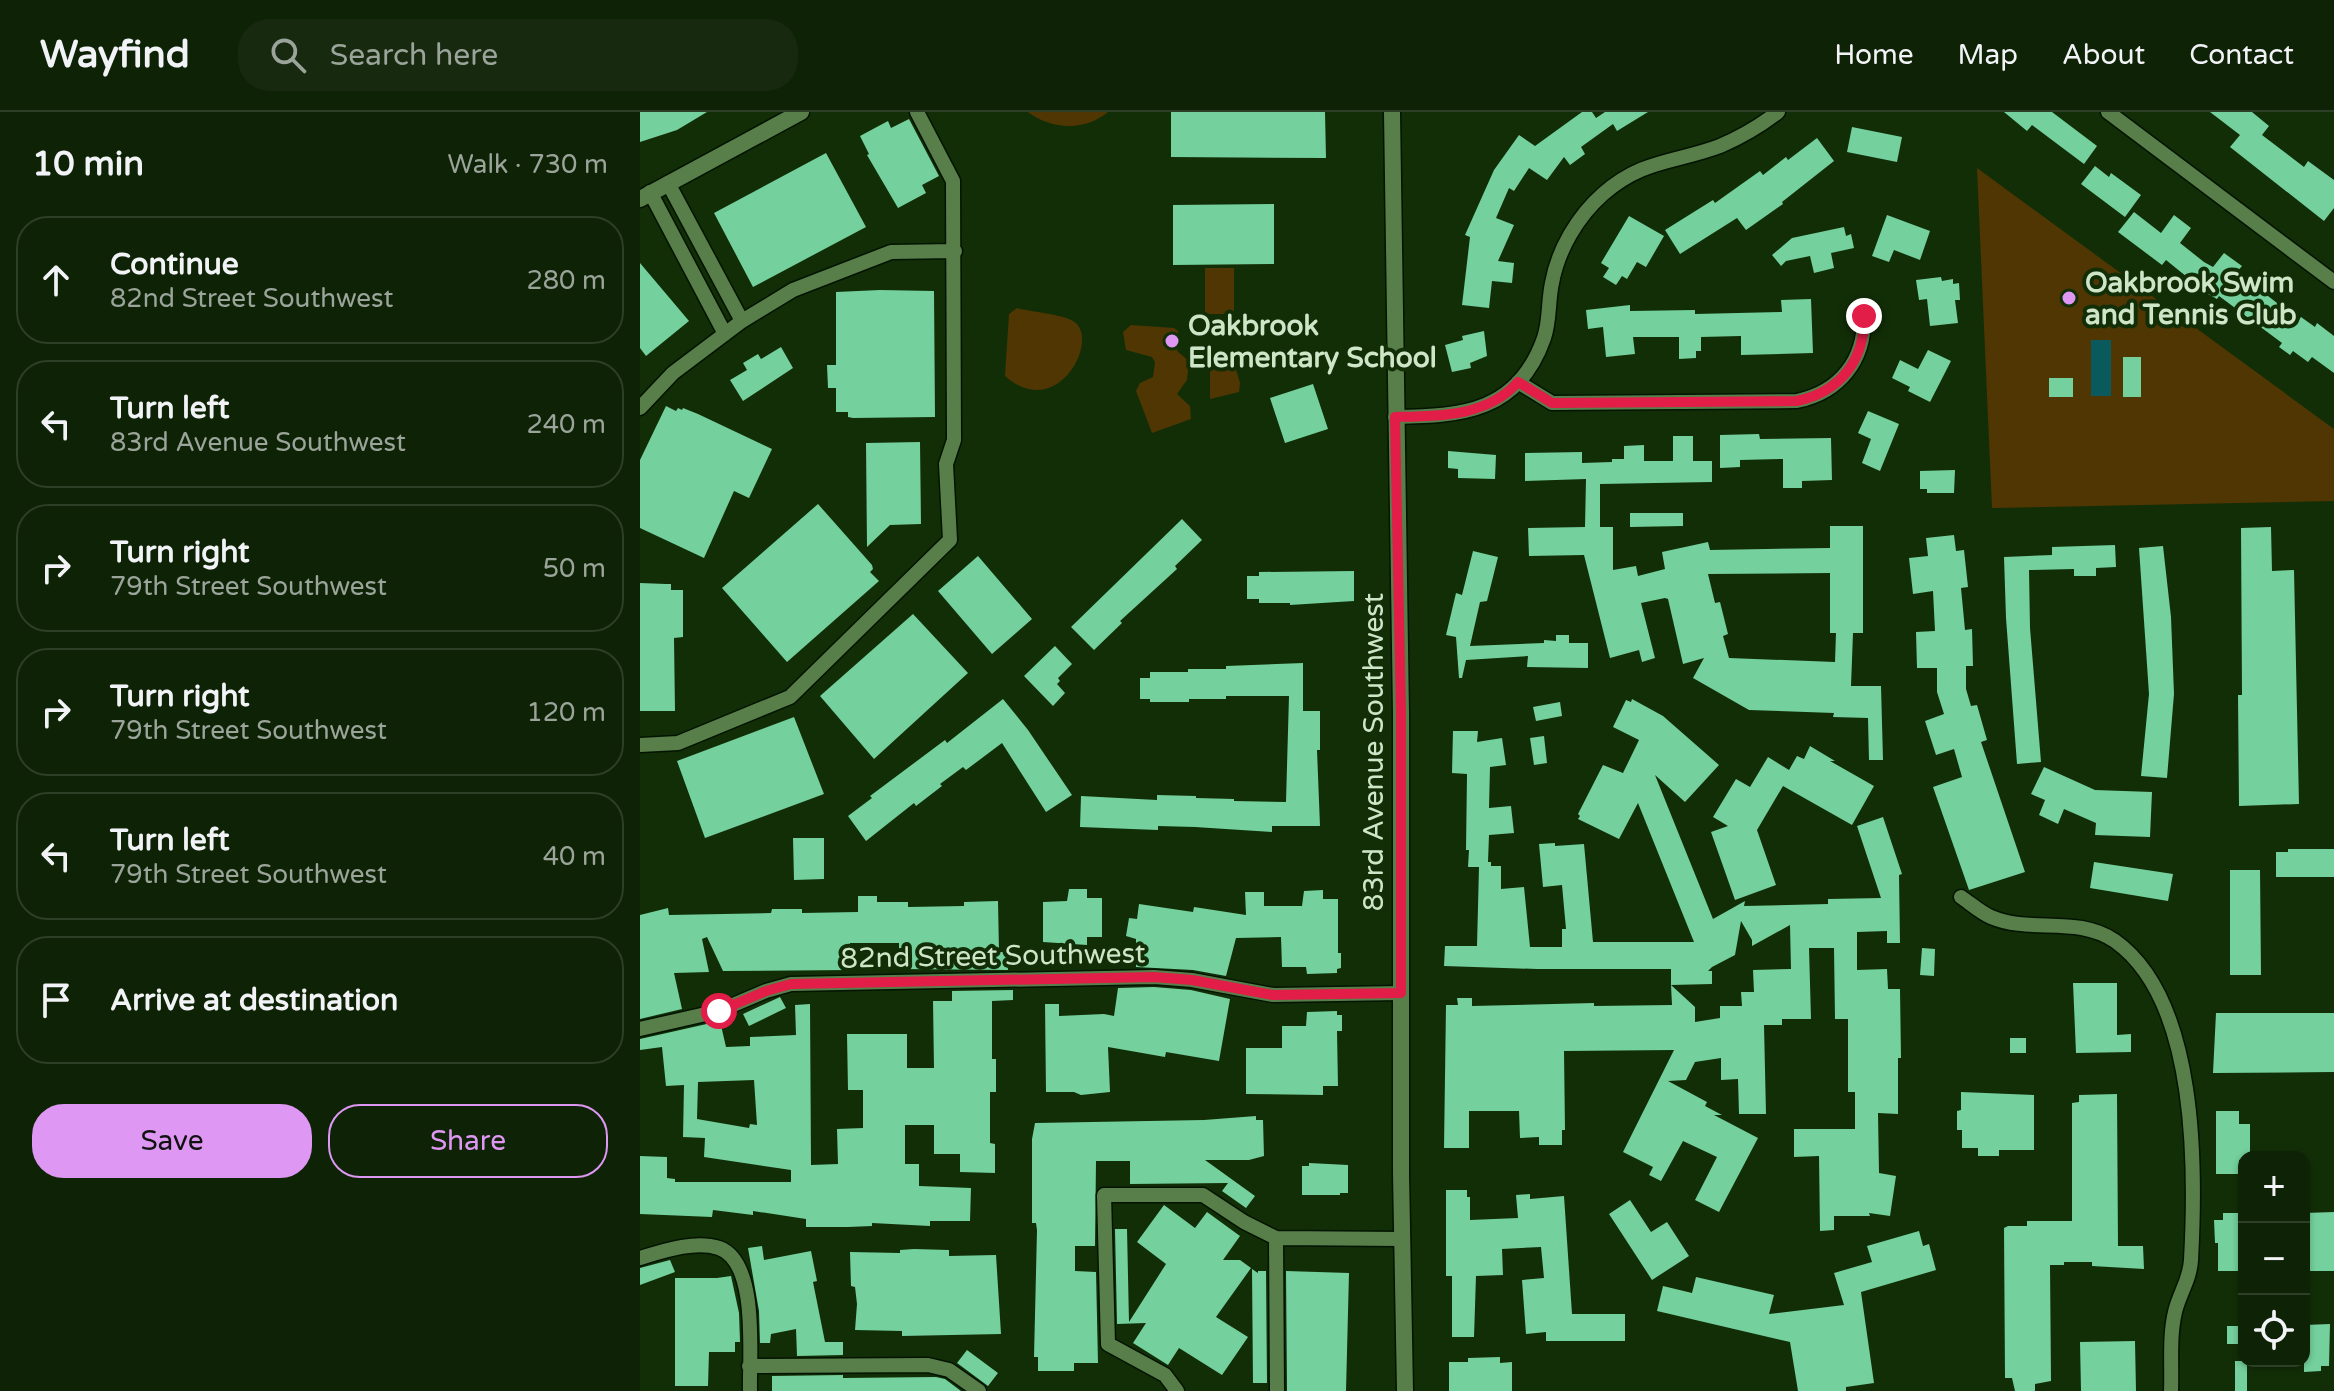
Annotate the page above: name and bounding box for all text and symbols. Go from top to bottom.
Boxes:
search box [238,19,798,91]
text: Wayfind [40,32,190,78]
icon: search [266,33,310,77]
text: Search here [330,37,498,74]
text: Home [1834,38,1914,72]
text: Map [1958,38,2018,72]
text: About [2062,38,2145,72]
text: Contact [2189,38,2294,72]
text: 10 min [32,144,144,185]
text: Walk · 730 m [448,149,608,180]
text: Continue [110,246,239,283]
icon: ahead [34,258,78,302]
text: 280 m [526,265,606,296]
place label: Oakbrook Swim and Tennis Club [2085,266,2297,332]
text: 82nd Street Southwest [110,283,393,314]
marker: Oakbrook Swim and Tennis Club [2060,289,2078,307]
route end [1846,298,1882,334]
place label: Oakbrook Elementary School [1188,309,1437,375]
marker: Oakbrook Elementary School [1163,332,1181,350]
text: Turn left [110,390,229,427]
icon: left [34,402,78,446]
text: 240 m [526,409,606,440]
text: 83rd Avenue Southwest [110,427,406,458]
text: Turn right [110,534,250,571]
icon: right [34,546,78,590]
text: 50 m [543,553,606,584]
text: 79th Street Southwest [110,571,387,602]
street label: 83rd Avenue Southwest [1357,592,1391,911]
text: Turn right [110,678,250,715]
icon: right [34,690,78,734]
text: 120 m [526,697,606,728]
text: 79th Street Southwest [110,715,387,746]
text: Turn left [110,822,229,859]
icon: left [34,834,78,878]
text: 40 m [543,841,606,872]
text: 79th Street Southwest [110,859,387,890]
street label: 82nd Street Southwest [840,936,1146,976]
icon: arrive [34,978,78,1022]
text: Arrive at destination [110,982,398,1019]
route start [701,993,737,1029]
button: Save [32,1104,312,1178]
button: Share [328,1104,608,1178]
map controls [2238,1151,2310,1367]
button: + [2238,1151,2310,1223]
button: − [2238,1223,2310,1295]
button: locate [2238,1295,2310,1367]

